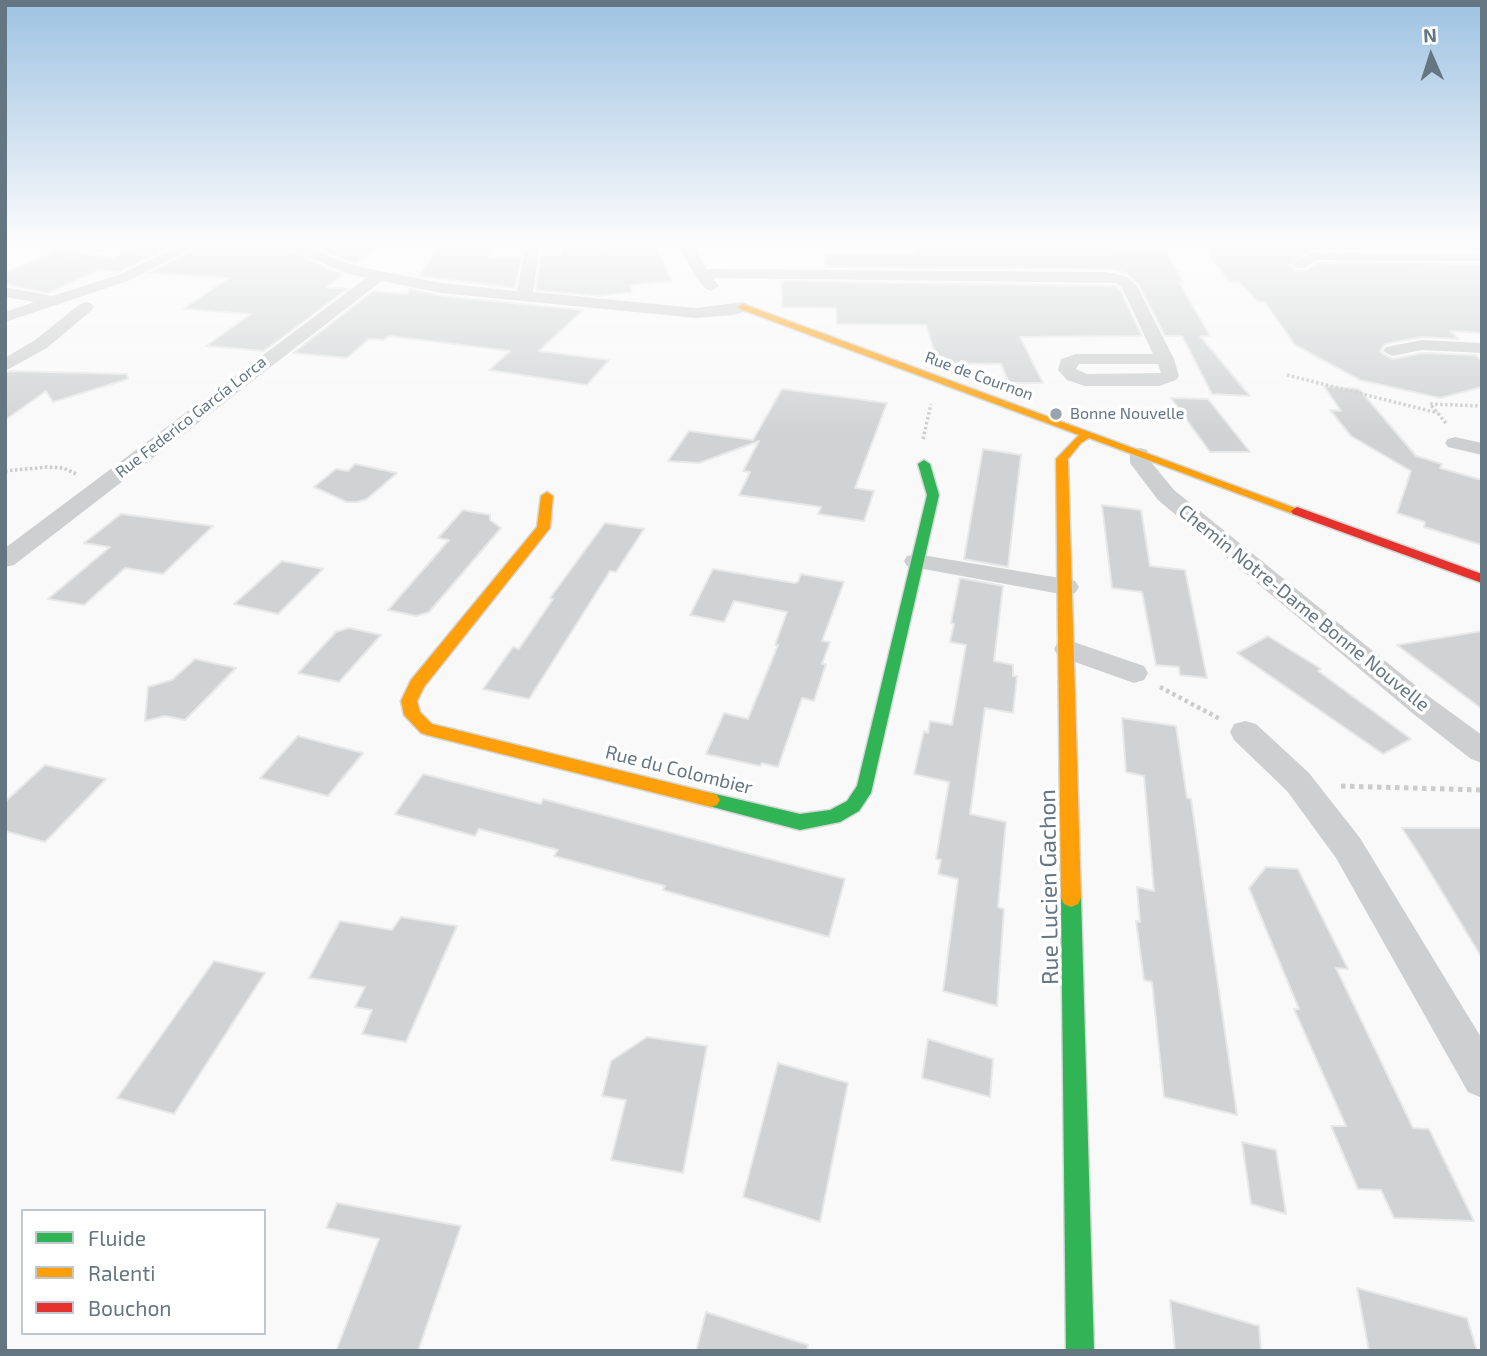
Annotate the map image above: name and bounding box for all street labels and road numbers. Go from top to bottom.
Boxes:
street label: Rue de Cournon [922,347,1036,405]
street label: Rue Federico García Lorca [112,352,270,482]
street label: Chemin Notre-Dame Bonne Nouvelle [1174,500,1434,716]
street label: Rue du Colombier [603,741,755,799]
street label: Rue Lucien Gachon [1033,789,1065,985]

